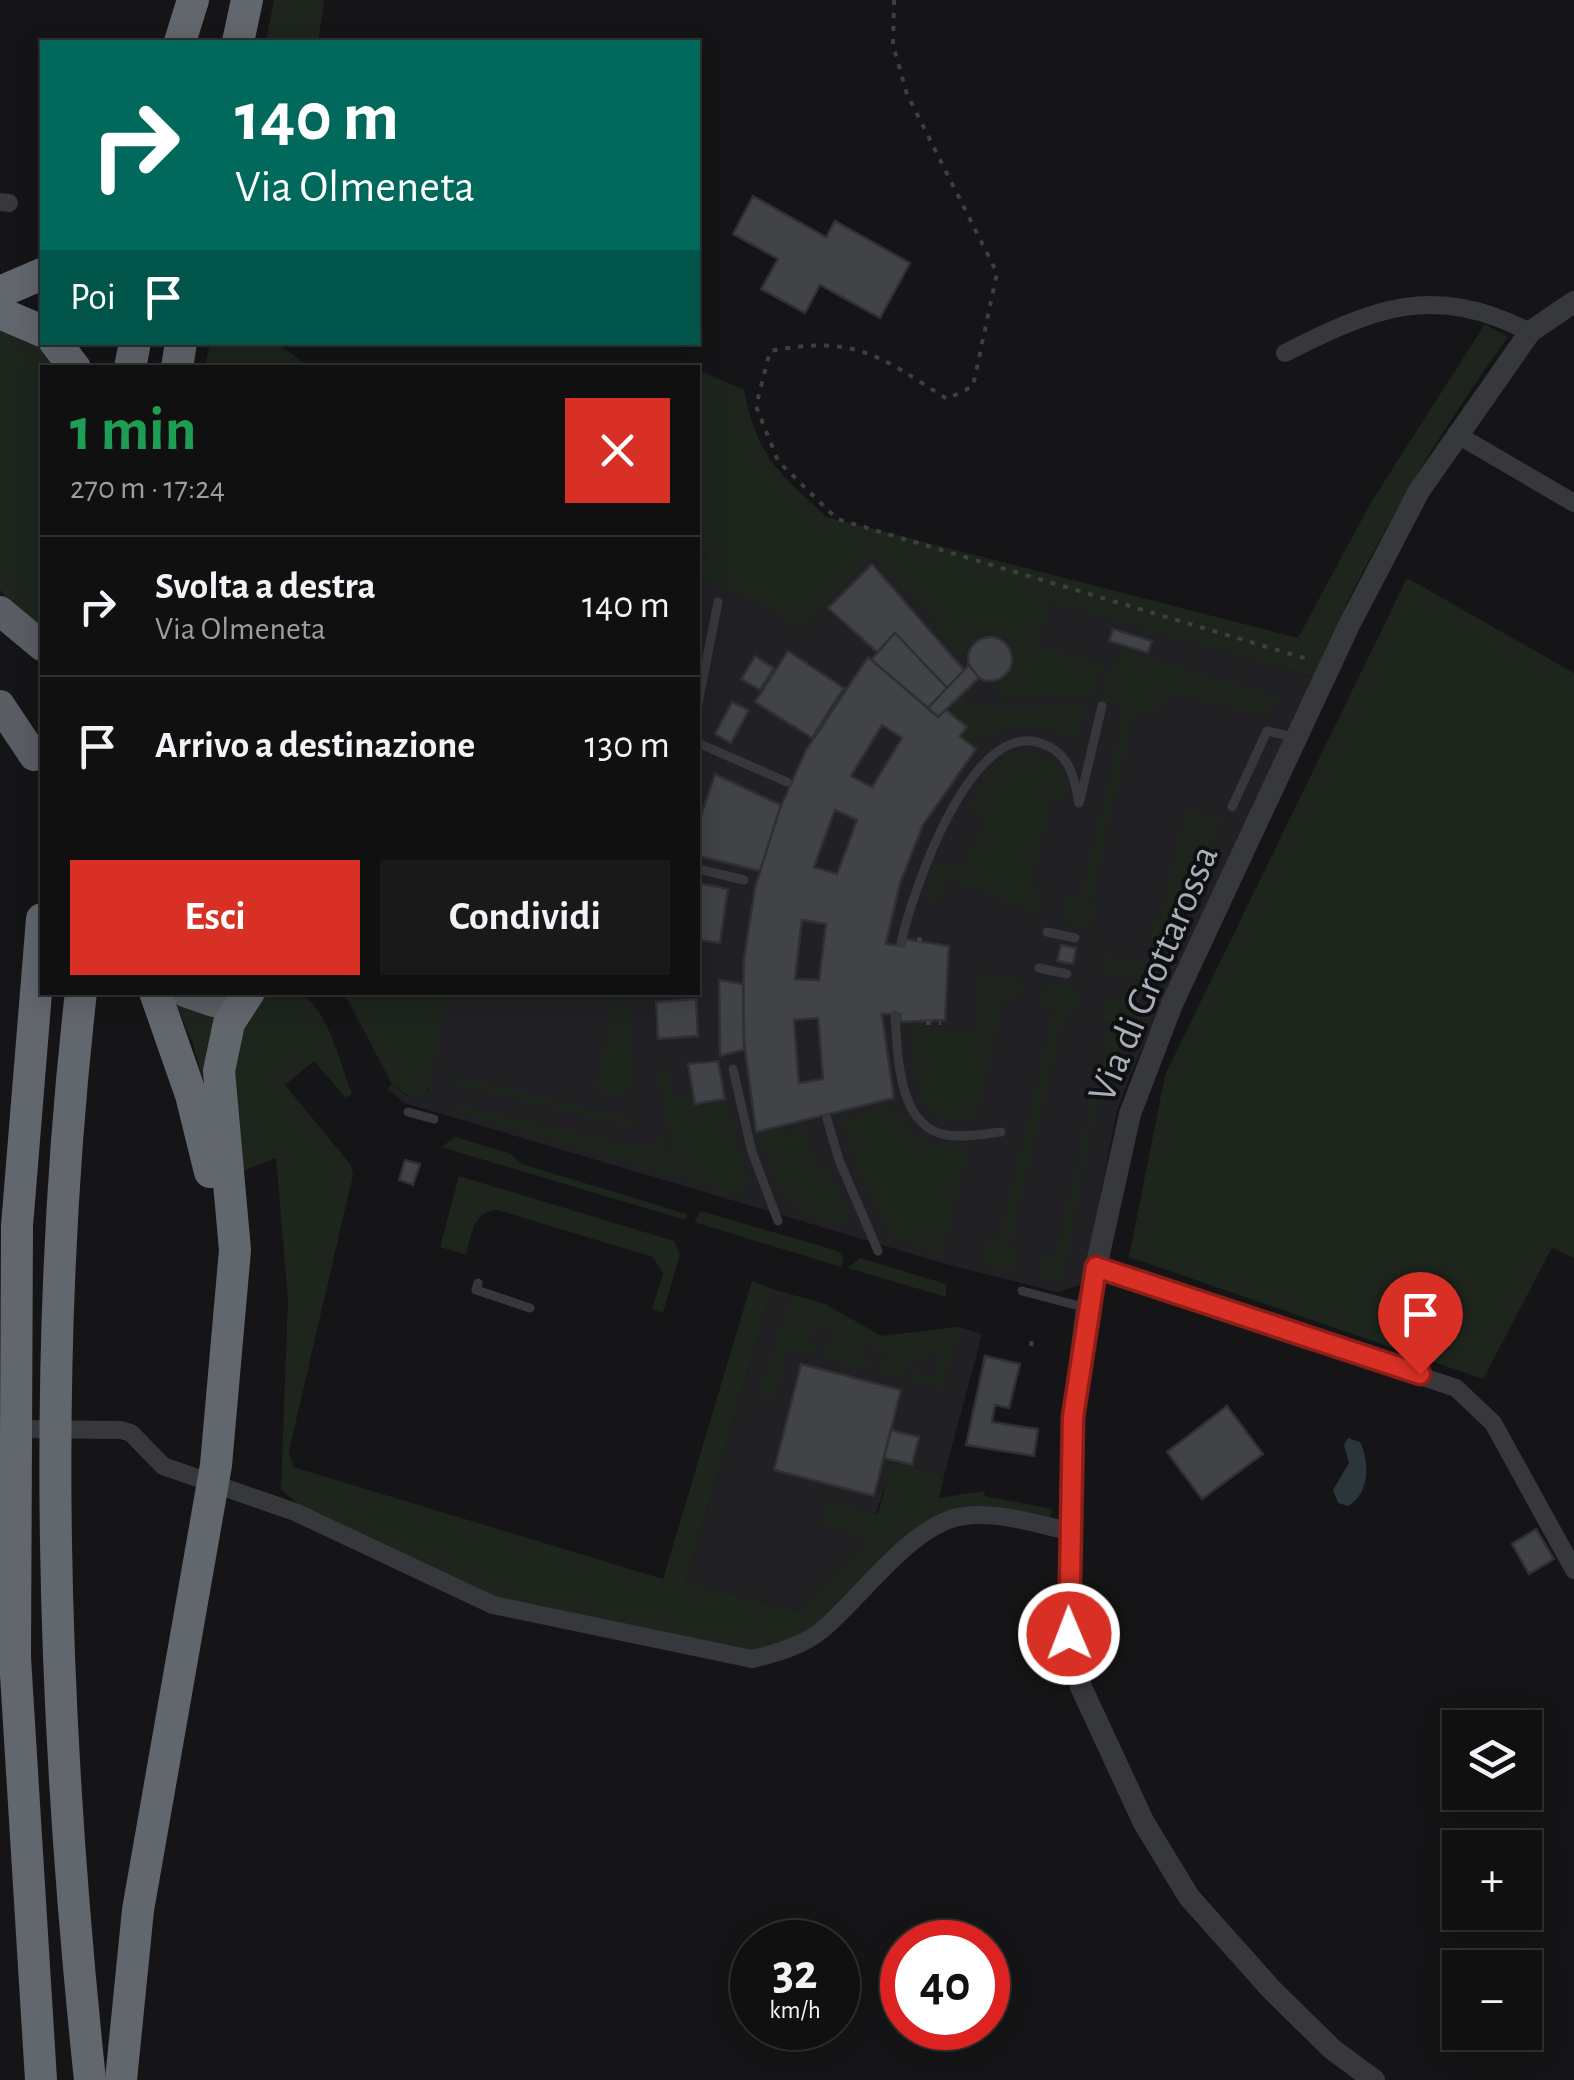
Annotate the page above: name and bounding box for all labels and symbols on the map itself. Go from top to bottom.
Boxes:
street label: Via di Grottarossa [1082,840,1226,1108]
pin [1378,1272,1463,1375]
position arrow [1017,1582,1121,1686]
speed limit sign: 40 [880,1920,1010,2050]

